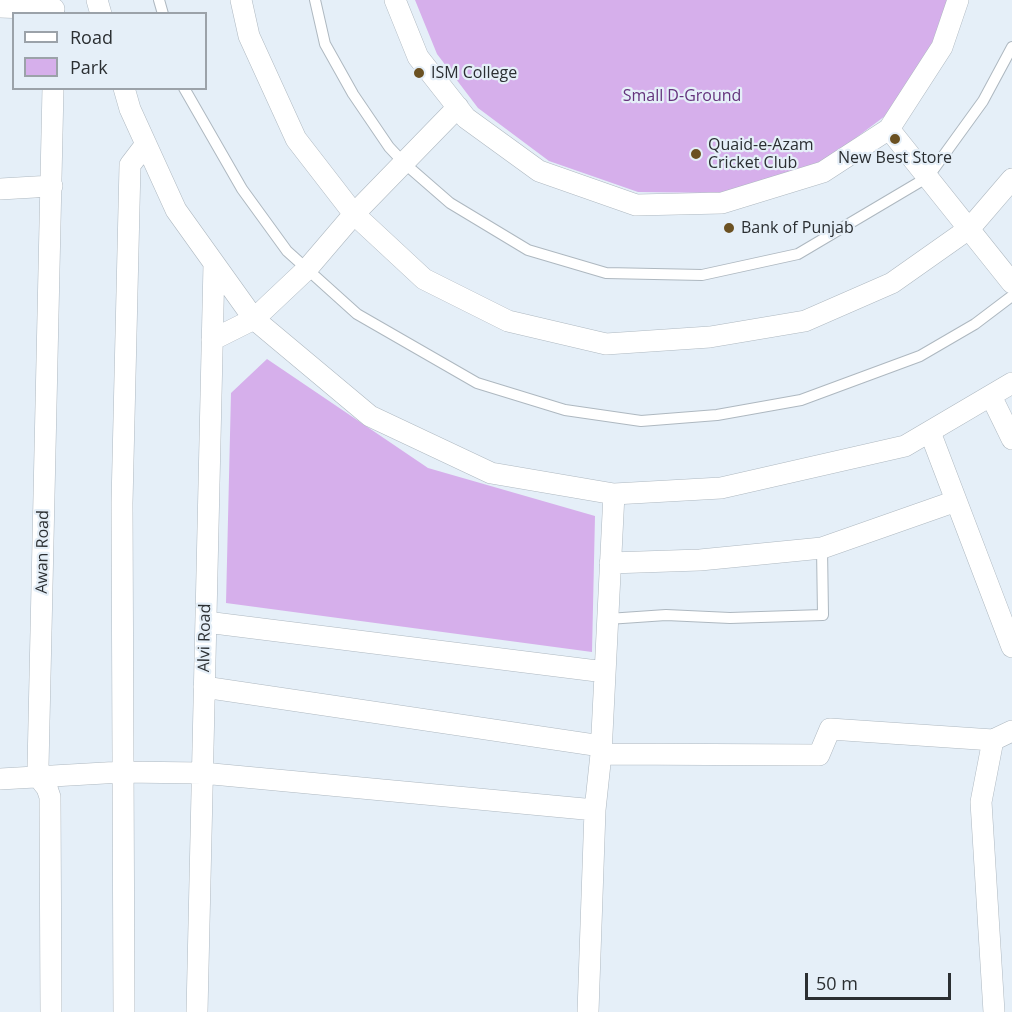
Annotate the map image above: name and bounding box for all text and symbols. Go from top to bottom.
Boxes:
legend [12,12,207,90]
text: Road [70,25,113,49]
text: Park [70,55,108,79]
place label: ISM College [431,63,517,83]
marker: ISM College [412,66,426,80]
park label: Small D-Ground [623,86,741,106]
marker: New Best Store [888,132,902,146]
place label: Quaid-e-Azam Cricket Club [708,135,814,173]
marker: Quaid-e-Azam Cricket Club [689,147,703,161]
place label: New Best Store [838,148,952,168]
place label: Bank of Punjab [741,218,854,238]
marker: Bank of Punjab [722,221,736,235]
street label: Awan Road [33,510,53,594]
street label: Alvi Road [195,604,215,672]
scale bar [808,961,954,999]
text: 50 m [816,971,858,995]

